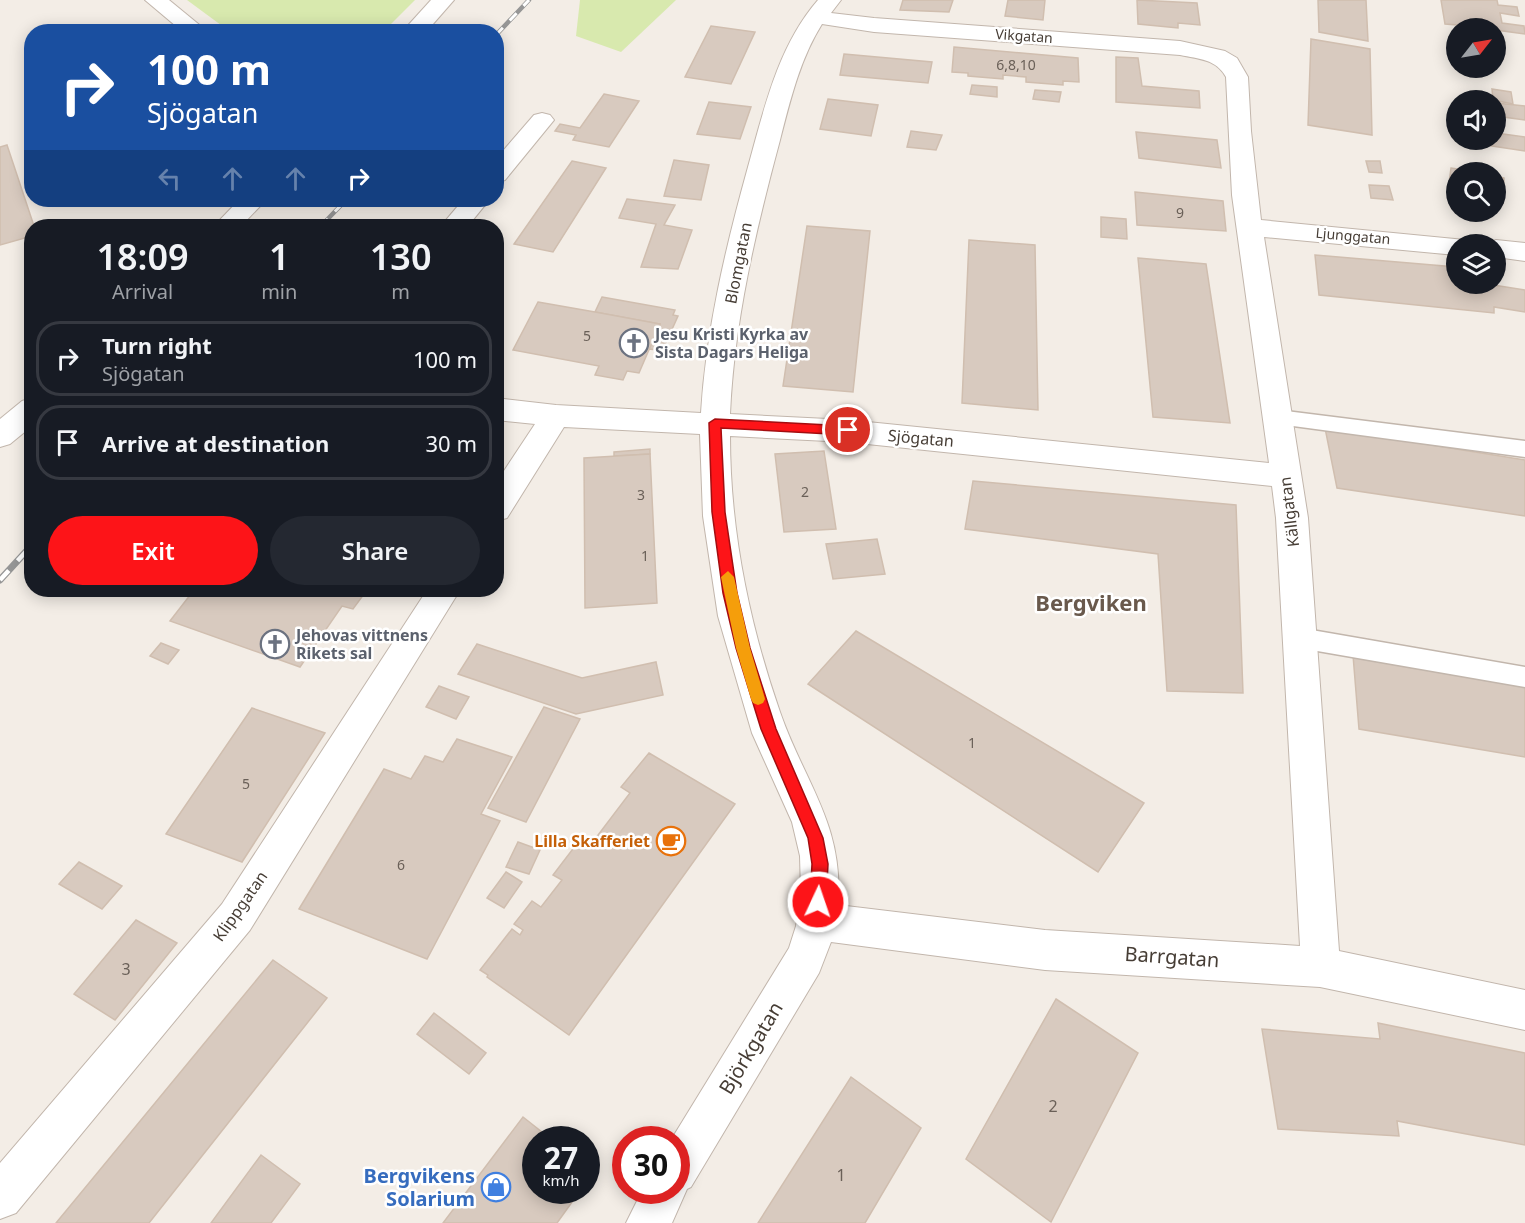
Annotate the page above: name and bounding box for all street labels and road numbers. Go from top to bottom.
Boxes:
street label: Vikgatan [995,24,1053,47]
street label: Blomgatan [719,220,757,306]
street label: Ljunggatan [1315,223,1391,248]
street label: Sjögatan [887,424,955,452]
street label: Källgatan [1274,476,1304,548]
street label: Klippgatan [208,866,272,946]
street label: Barrgatan [1124,940,1220,973]
street label: Björkgatan [712,996,789,1099]

